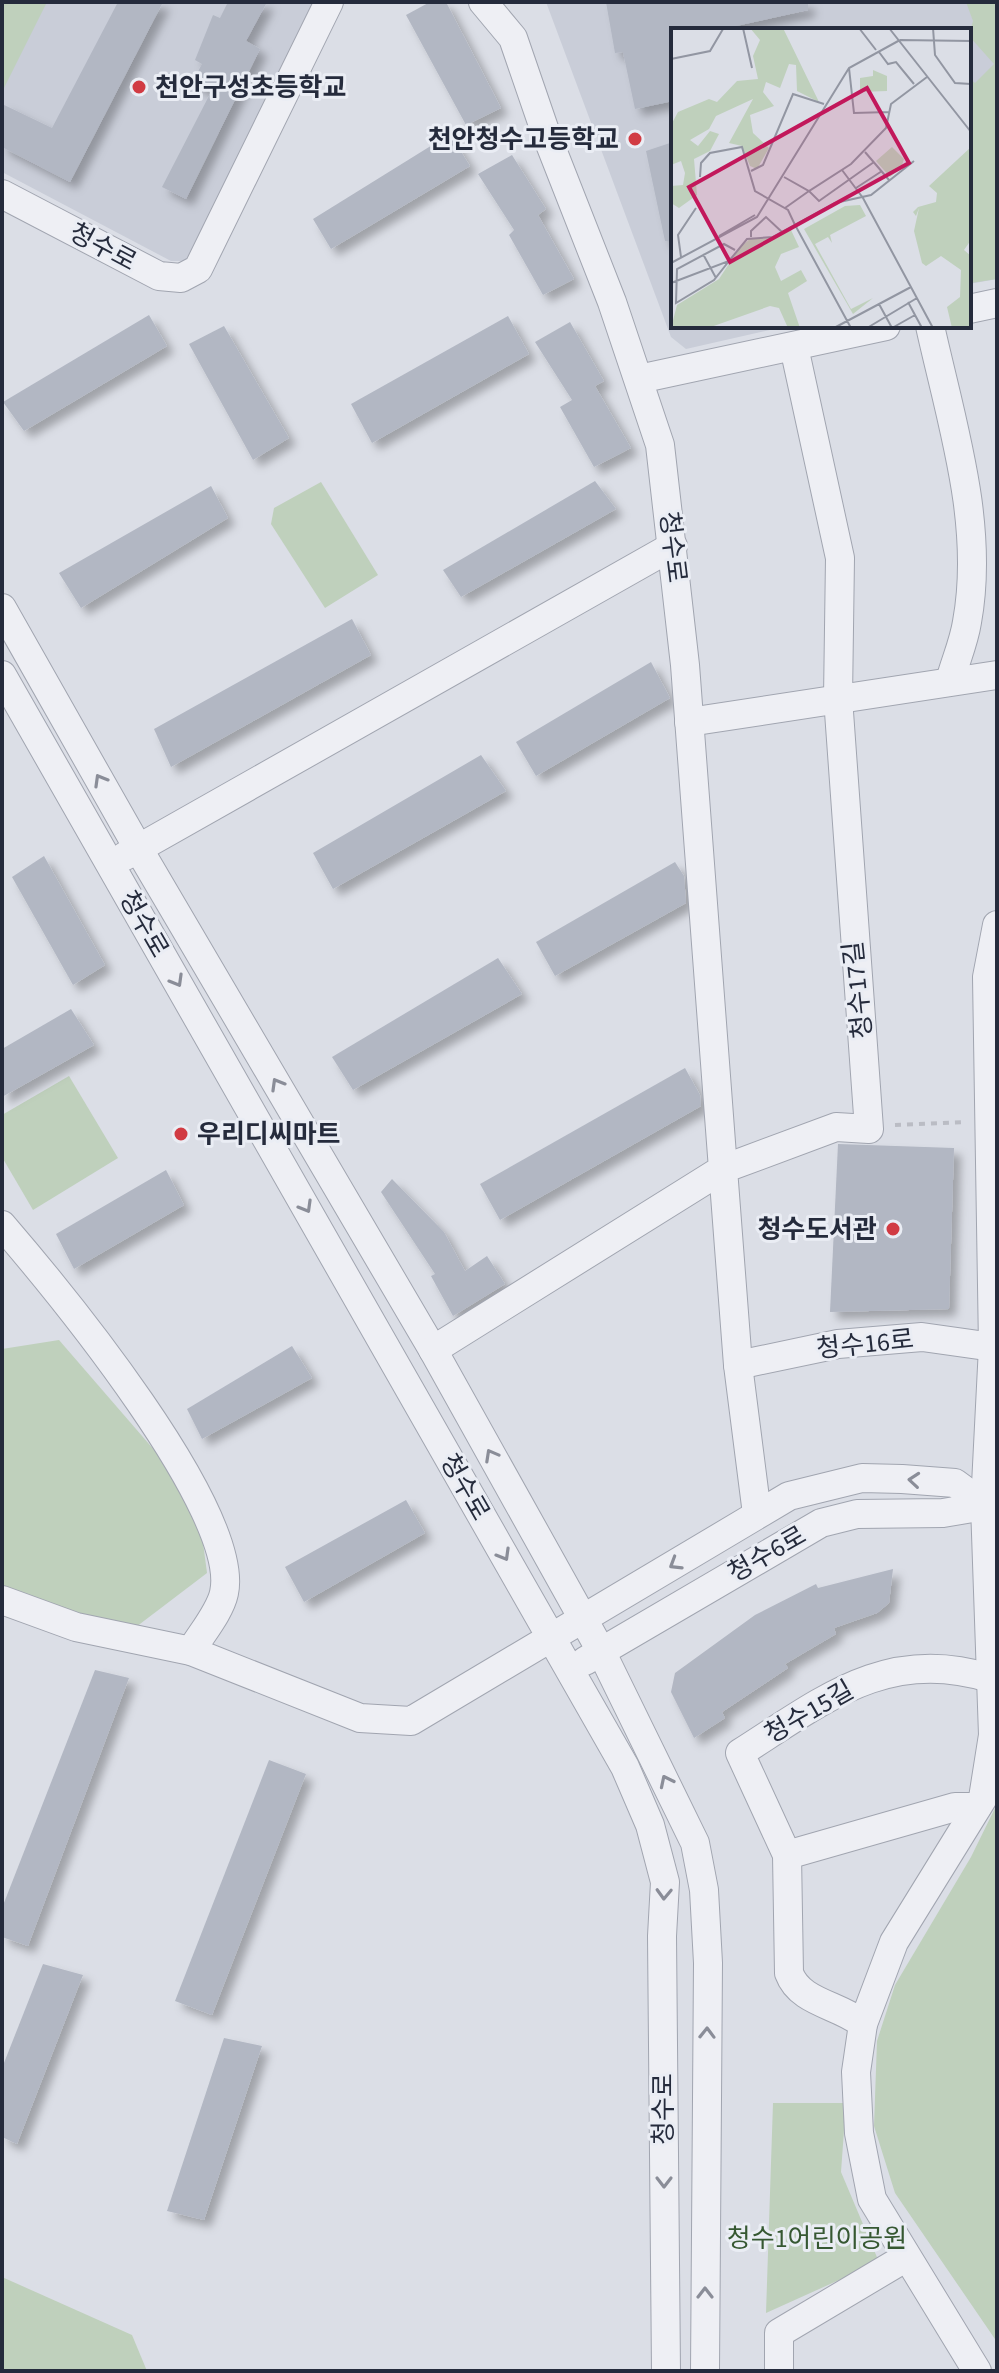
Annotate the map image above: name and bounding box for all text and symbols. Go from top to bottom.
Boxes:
inset map [671,28,971,328]
place label: 천안구성초등학교 [155,69,346,106]
marker: 천안구성초등학교 [130,78,148,96]
place label: 천안청수고등학교 [428,121,619,158]
marker: 천안청수고등학교 [626,130,644,148]
street label: 청수로 [63,214,143,280]
street label: 청수로 [650,509,696,585]
one-way arrow [94,774,110,789]
street label: 청수로 [110,884,178,964]
street label: 청수17길 [834,940,882,1040]
one-way arrow [167,973,183,987]
one-way arrow [271,1078,287,1093]
place label: 우리디씨마트 [197,1116,341,1153]
marker: 우리디씨마트 [172,1125,190,1143]
one-way arrow [296,1198,312,1213]
place label: 청수도서관 [757,1211,877,1248]
marker: 청수도서관 [884,1220,902,1238]
street label: 청수16로 [815,1320,915,1368]
street label: 청수로 [431,1447,499,1527]
one-way arrow [485,1449,501,1463]
one-way arrow [907,1472,920,1489]
street label: 청수6로 [721,1517,813,1591]
one-way arrow [494,1546,510,1560]
one-way arrow [669,1554,684,1570]
street label: 청수15길 [757,1672,861,1752]
one-way arrow [660,1774,675,1789]
one-way arrow [656,1888,673,1901]
one-way arrow [698,2026,716,2039]
street label: 청수로 [645,2073,682,2145]
one-way arrow [655,2176,673,2189]
park label: 청수1어린이공원 [727,2220,907,2257]
one-way arrow [696,2286,714,2299]

